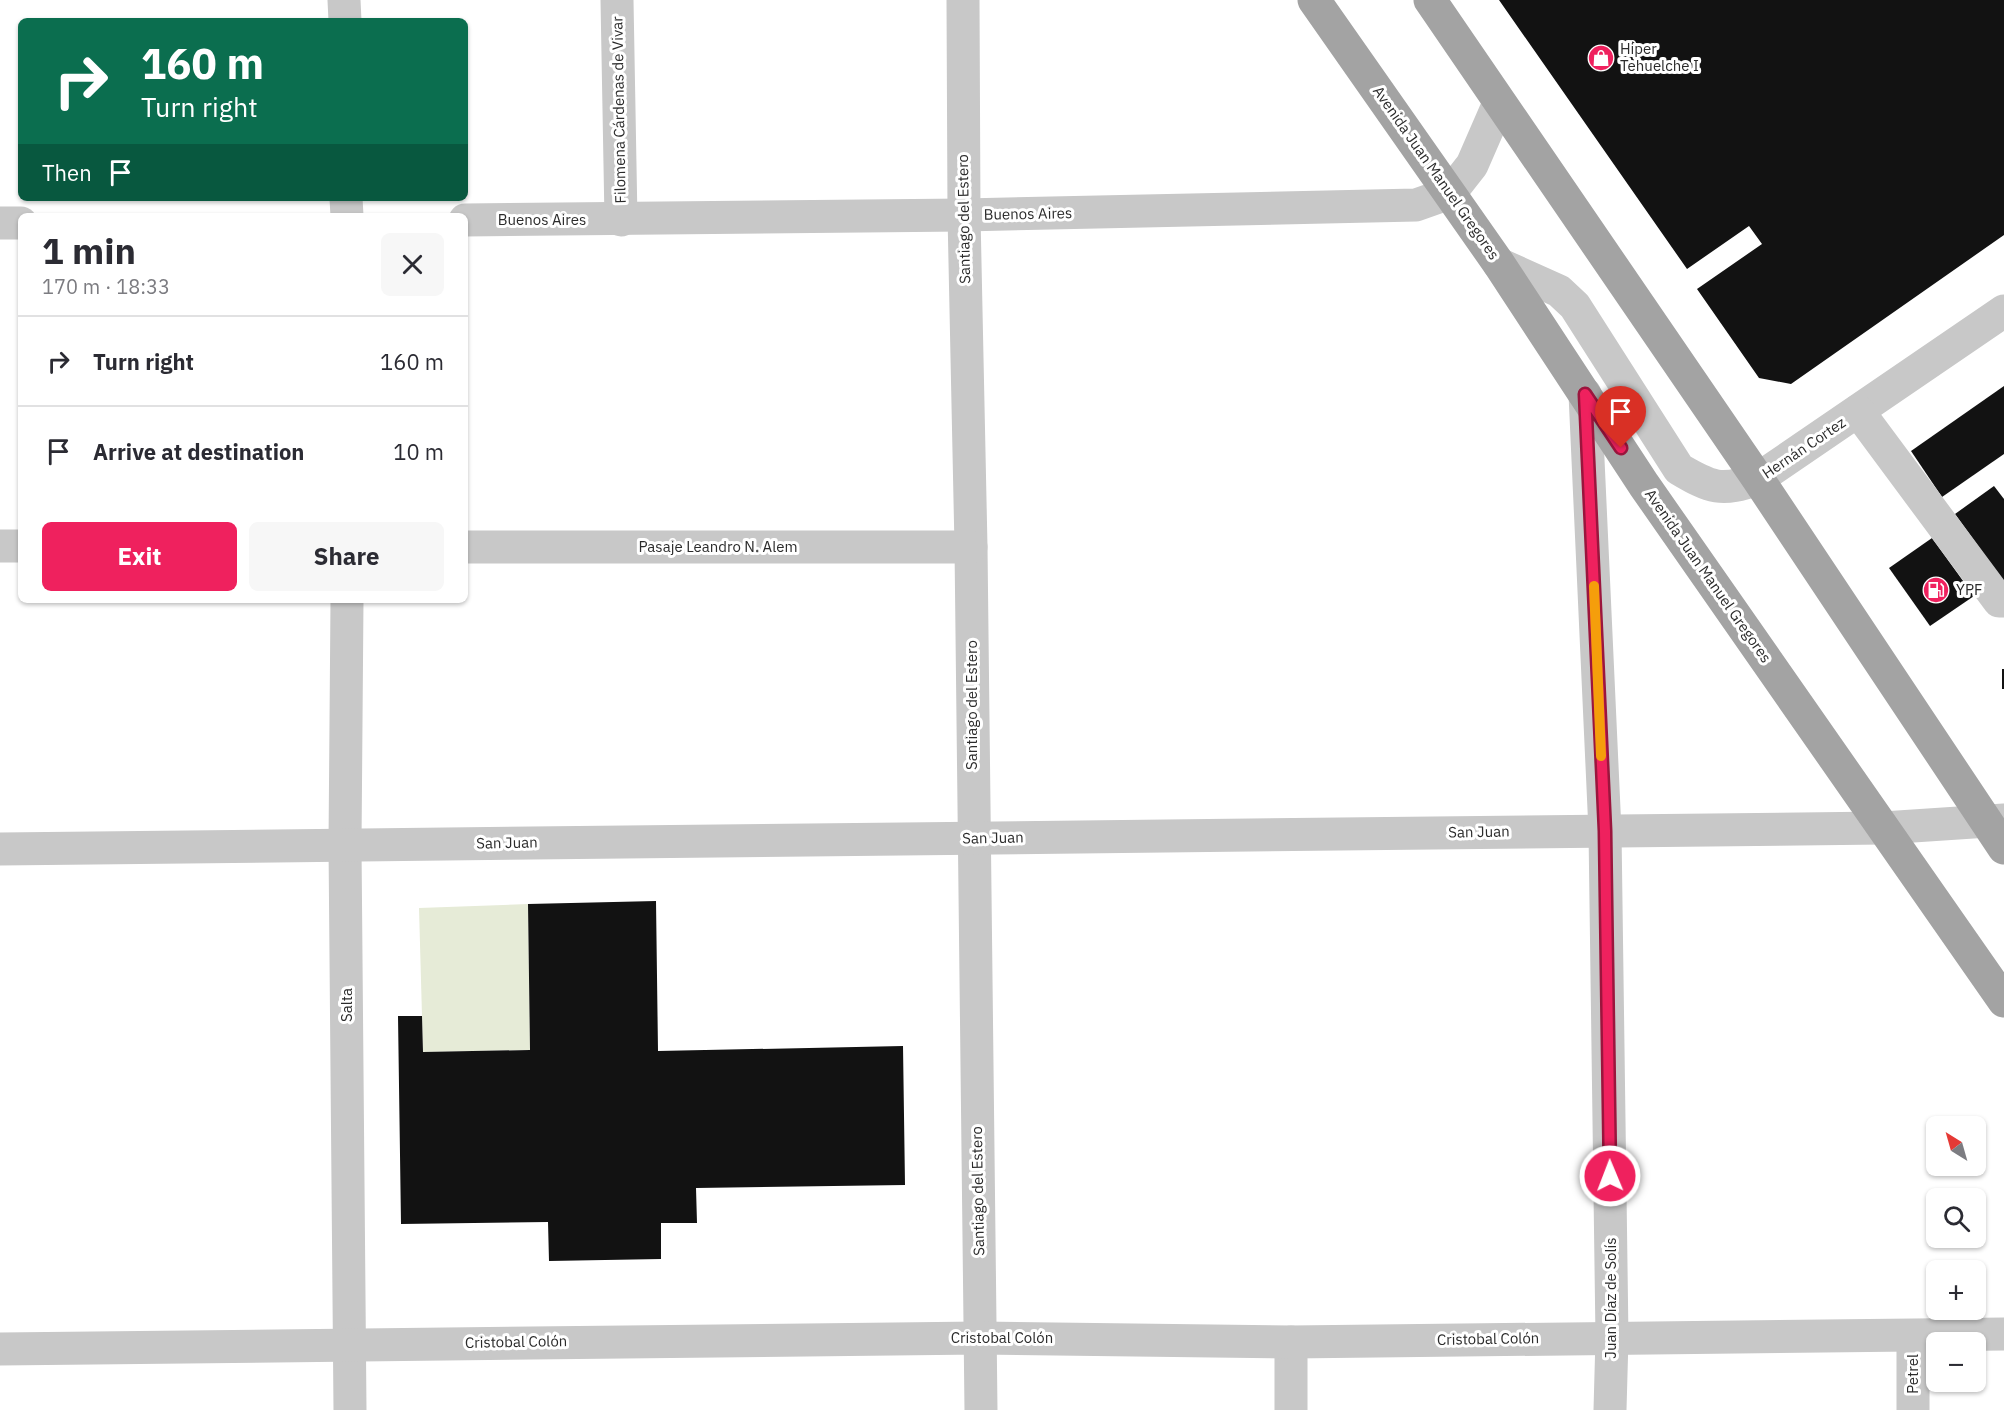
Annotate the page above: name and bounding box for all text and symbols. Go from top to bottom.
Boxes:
street label: Filomena Cárdenas de Vivar [607,16,630,204]
text: 160 m [141,36,264,91]
place label: Hiper Tehuelche I [1620,39,1699,75]
icon: right [42,42,120,120]
shop icon: Hiper Tehuelche I [1586,43,1616,73]
street label: Avenida Juan Manuel Gregores [1369,82,1504,263]
text: Turn right [141,89,258,124]
street label: Santiago del Estero [953,154,974,284]
icon: arrive [104,156,137,189]
text: Then [42,158,92,187]
street label: Buenos Aires [984,203,1072,224]
street label: Buenos Aires [498,210,586,229]
text: 1 min [42,227,136,274]
button: close [381,233,444,296]
text: 170 m · 18:33 [42,273,170,300]
icon: right [42,345,75,378]
text: Turn right [93,347,194,376]
text: 160 m [380,347,444,376]
pin [1595,386,1646,448]
icon: arrive [1604,395,1637,428]
street label: Hernán Cortez [1758,413,1849,482]
icon: arrive [42,435,75,468]
text: Arrive at destination [93,437,304,466]
text: 10 m [393,437,444,466]
street label: Avenida Juan Manuel Gregores [1641,485,1776,666]
button: Exit [42,522,237,591]
button: Share [249,522,444,591]
street label: Pasaje Leandro N. Alem [638,537,798,556]
fuel station icon: YPF [1921,575,1951,605]
place label: YPF [1956,580,1982,599]
street label: Santiago del Estero [962,640,981,770]
street label: San Juan [1448,821,1510,842]
street label: San Juan [962,827,1024,848]
street label: San Juan [476,832,538,853]
street label: Salta [337,988,356,1022]
north arrow [1926,1116,1986,1176]
map controls [1926,1116,1986,1392]
street label: Santiago del Estero [967,1126,988,1256]
position arrow [1578,1144,1642,1208]
button: search [1926,1188,1986,1248]
street label: Juan Díaz de Solís [1601,1237,1620,1359]
button: + [1926,1260,1986,1320]
street label: Cristobal Colón [951,1328,1053,1347]
street label: Cristobal Colón [1437,1328,1539,1349]
street label: Cristobal Colón [465,1331,567,1352]
button: − [1926,1332,1986,1392]
street label: Petrel [1903,1354,1922,1394]

